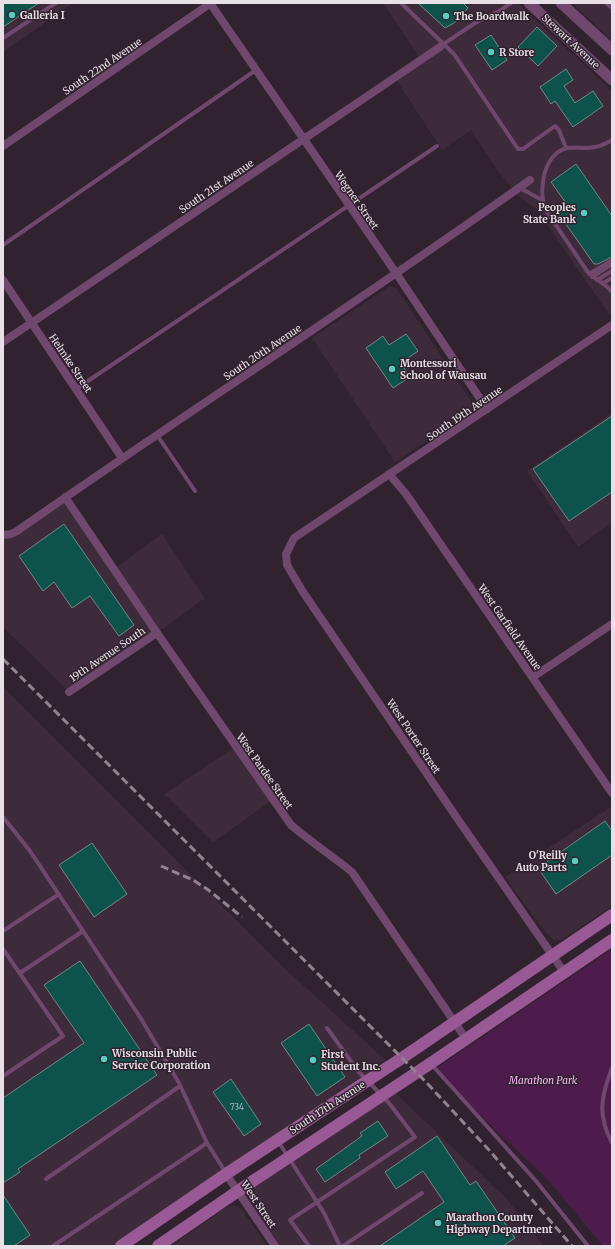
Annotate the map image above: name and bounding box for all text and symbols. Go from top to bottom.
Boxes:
place label: Galleria I [20,9,65,22]
marker: Galleria I [7,10,17,20]
place label: The Boardwalk [454,10,529,23]
marker: The Boardwalk [441,11,451,21]
street label: Stewart Avenue [539,11,602,72]
street label: South 22nd Avenue [60,35,144,98]
place label: R Store [499,46,535,59]
marker: R Store [486,47,496,57]
street label: South 21st Avenue [176,157,256,216]
street label: Wegner Street [331,168,382,232]
place label: Peoples State Bank [523,201,577,226]
marker: Peoples State Bank [579,208,589,218]
street label: South 20th Avenue [221,322,304,383]
street label: Helmke Street [46,331,95,395]
place label: Montessori School of Wausau [400,357,487,382]
marker: Montessori School of Wausau [387,364,397,374]
street label: South 19th Avenue [424,383,505,444]
street label: West Garfield Avenue [474,581,544,673]
street label: 19th Avenue South [67,624,148,685]
street label: West Porter Street [383,696,443,776]
street label: West Pardee Street [233,730,296,812]
place label: O'Reilly Auto Parts [515,849,567,874]
marker: O'Reilly Auto Parts [570,856,580,866]
place label: Wisconsin Public Service Corporation [111,1047,211,1072]
place label: First Student Inc. [321,1048,381,1073]
marker: Wisconsin Public Service Corporation [99,1054,109,1064]
marker: First Student Inc. [308,1055,318,1065]
park label: Marathon Park [508,1074,578,1087]
street label: South 17th Avenue [287,1078,368,1137]
house number: 734 [230,1102,244,1112]
street label: West Street [237,1177,279,1231]
place label: Marathon County Highway Department [446,1211,552,1236]
marker: Marathon County Highway Department [433,1218,443,1228]

